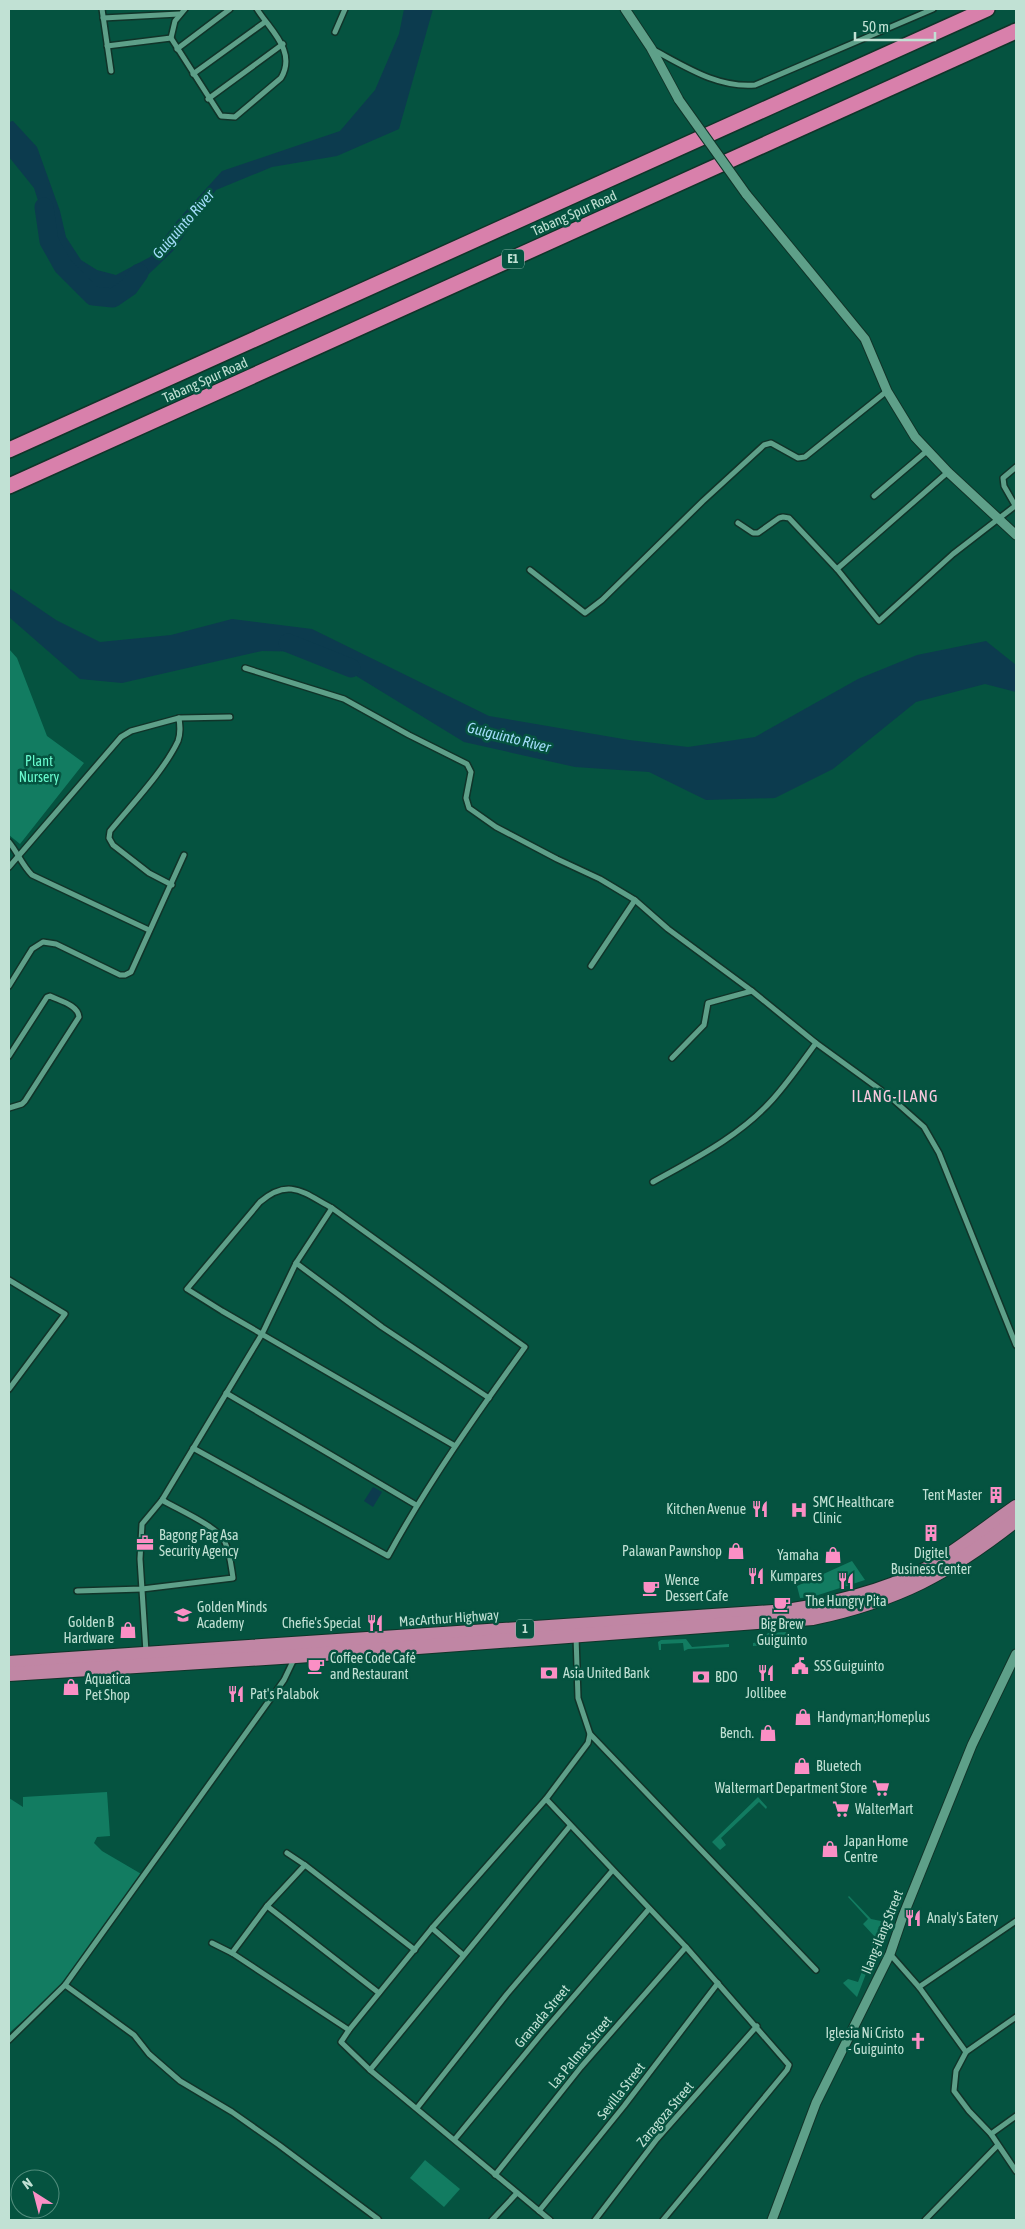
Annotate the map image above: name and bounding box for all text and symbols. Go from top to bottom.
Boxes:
scale bar [855,10,935,42]
text: 50 m [862,18,889,35]
water label: Guiguinto River [149,186,218,262]
street label: Tabang Spur Road [529,187,619,239]
road number: E1 [502,250,524,268]
street label: Tabang Spur Road [160,354,250,406]
water label: Guiguinto River [466,718,553,756]
park label: Plant Nursery [19,753,59,785]
district label: ILANG-ILANG [851,1087,939,1105]
building icon: Tent Master [986,1485,1006,1505]
place label: Tent Master [922,1487,983,1503]
place label: SMC Healthcare Clinic [813,1494,894,1526]
restaurant icon: Kitchen Avenue [750,1499,770,1519]
hospital icon: SMC Healthcare Clinic [789,1500,809,1520]
place label: Kitchen Avenue [666,1501,746,1517]
building icon: Digitel Business Center [921,1523,941,1543]
place label: Bagong Pag Asa Security Agency [159,1527,239,1559]
office icon: Bagong Pag Asa Security Agency [135,1533,155,1553]
shop icon: Palawan Pawnshop [726,1541,746,1561]
place label: Palawan Pawnshop [622,1543,722,1559]
shop icon: Yamaha [823,1545,843,1565]
place label: Digitel Business Center [891,1545,972,1577]
place label: Yamaha [777,1547,819,1563]
restaurant icon: Kumpares [746,1566,766,1586]
place label: Kumpares [770,1568,822,1584]
restaurant icon: The Hungry Pita [836,1571,856,1591]
place label: Wence Dessert Cafe [665,1572,728,1604]
cafe icon: Wence Dessert Cafe [641,1578,661,1598]
place label: The Hungry Pita [806,1593,886,1609]
cafe icon: Big Brew Guiguinto [772,1594,792,1614]
place label: Golden Minds Academy [197,1599,267,1631]
school or university icon: Golden Minds Academy [173,1605,193,1625]
street label: MacArthur Highway [398,1607,500,1629]
restaurant icon: Chefie's Special [365,1613,385,1633]
place label: Golden B Hardware [63,1614,114,1646]
place label: Chefie's Special [282,1615,361,1631]
place label: Big Brew Guiguinto [757,1616,807,1648]
shop icon: Golden B Hardware [118,1620,138,1640]
road number: 1 [516,1620,534,1638]
place label: Coffee Code Café and Restaurant [330,1650,416,1682]
cafe icon: Coffee Code Café and Restaurant [306,1656,326,1676]
public building icon: SSS Guiguinto [790,1656,810,1676]
place label: SSS Guiguinto [814,1658,884,1674]
bank icon: Asia United Bank [539,1663,559,1683]
restaurant icon: Jollibee [756,1663,776,1683]
place label: Asia United Bank [563,1665,650,1681]
bank icon: BDO [691,1667,711,1687]
place label: BDO [715,1669,738,1685]
place label: Aquatica Pet Shop [85,1671,131,1703]
shop icon: Aquatica Pet Shop [61,1677,81,1697]
restaurant icon: Pat's Palabok [226,1684,246,1704]
place label: Jollibee [746,1685,786,1701]
place label: Pat's Palabok [250,1686,319,1702]
shop icon: Handyman;Homeplus [793,1707,813,1727]
place label: Handyman;Homeplus [817,1709,930,1725]
shop icon: Bench. [758,1723,778,1743]
place label: Bench. [720,1725,754,1741]
shop icon: Bluetech [792,1756,812,1776]
place label: Bluetech [816,1758,862,1774]
supermarket icon: Waltermart Department Store [871,1778,891,1798]
place label: Waltermart Department Store [715,1780,867,1796]
supermarket icon: WalterMart [831,1799,851,1819]
place label: WalterMart [855,1801,913,1817]
place label: Japan Home Centre [844,1833,908,1865]
shop icon: Japan Home Centre [820,1839,840,1859]
street label: Ilang-ilang Street [858,1888,906,1976]
restaurant icon: Analy's Eatery [903,1908,923,1928]
place label: Analy's Eatery [927,1910,999,1926]
street label: Granada Street [511,1981,573,2051]
street label: Las Palmas Street [545,2012,615,2092]
place label: Iglesia Ni Cristo - Guiguinto [825,2025,904,2057]
church icon: Iglesia Ni Cristo - Guiguinto [908,2031,928,2051]
street label: Sevilla Street [594,2059,648,2123]
street label: Zaragoza Street [633,2078,697,2150]
north arrow [10,2169,60,2219]
text: N [19,2175,35,2192]

